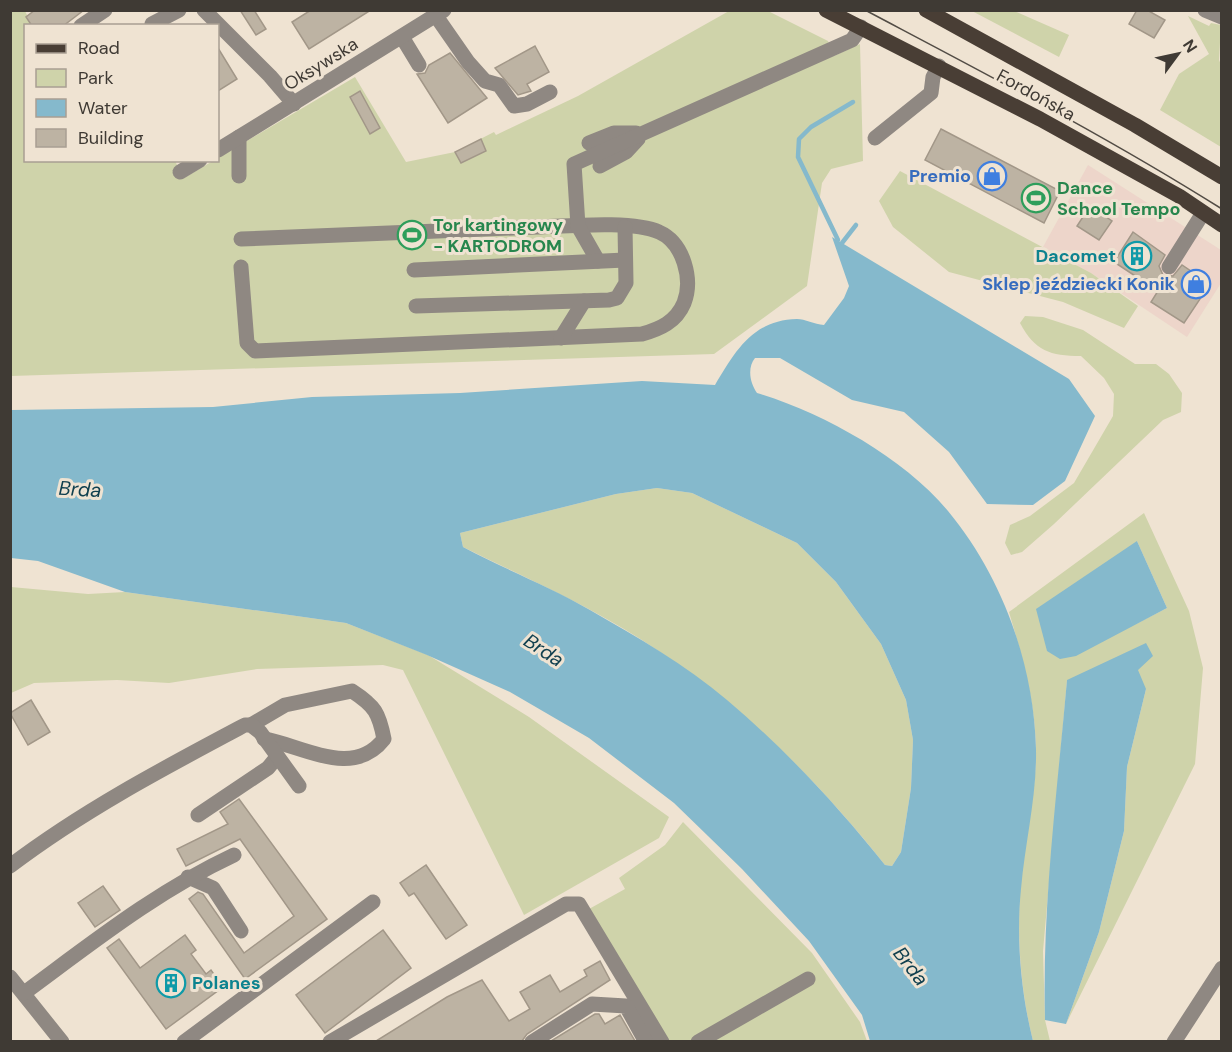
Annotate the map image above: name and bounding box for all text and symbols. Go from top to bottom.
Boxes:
legend [24,24,219,162]
north arrow [1148,24,1208,84]
street label: Oksywska [280,32,362,96]
text: N [1178,35,1202,57]
text: Road [78,36,120,60]
street label: Fordońska [992,64,1080,126]
text: Park [78,66,114,90]
text: Water [78,96,128,120]
text: Building [78,126,143,150]
shop icon: Premio [976,160,1008,192]
place label: Premio [909,164,971,188]
place label: Dance School Tempo [1057,176,1181,221]
sports icon: Dance School Tempo [1020,182,1052,214]
place label: Tor kartingowy - KARTODROM [433,213,563,258]
sports icon: Tor kartingowy - KARTODROM [396,219,428,251]
building icon: Dacomet [1121,240,1153,272]
place label: Dacomet [1035,244,1116,268]
shop icon: Sklep jeździecki Konik [1180,268,1212,300]
place label: Sklep jeździecki Konik [982,272,1176,296]
water label: Brda [58,475,102,503]
water label: Brda [519,627,569,673]
water label: Brda [888,941,934,991]
building icon: Polanes [155,967,187,999]
place label: Polanes [192,971,260,995]

